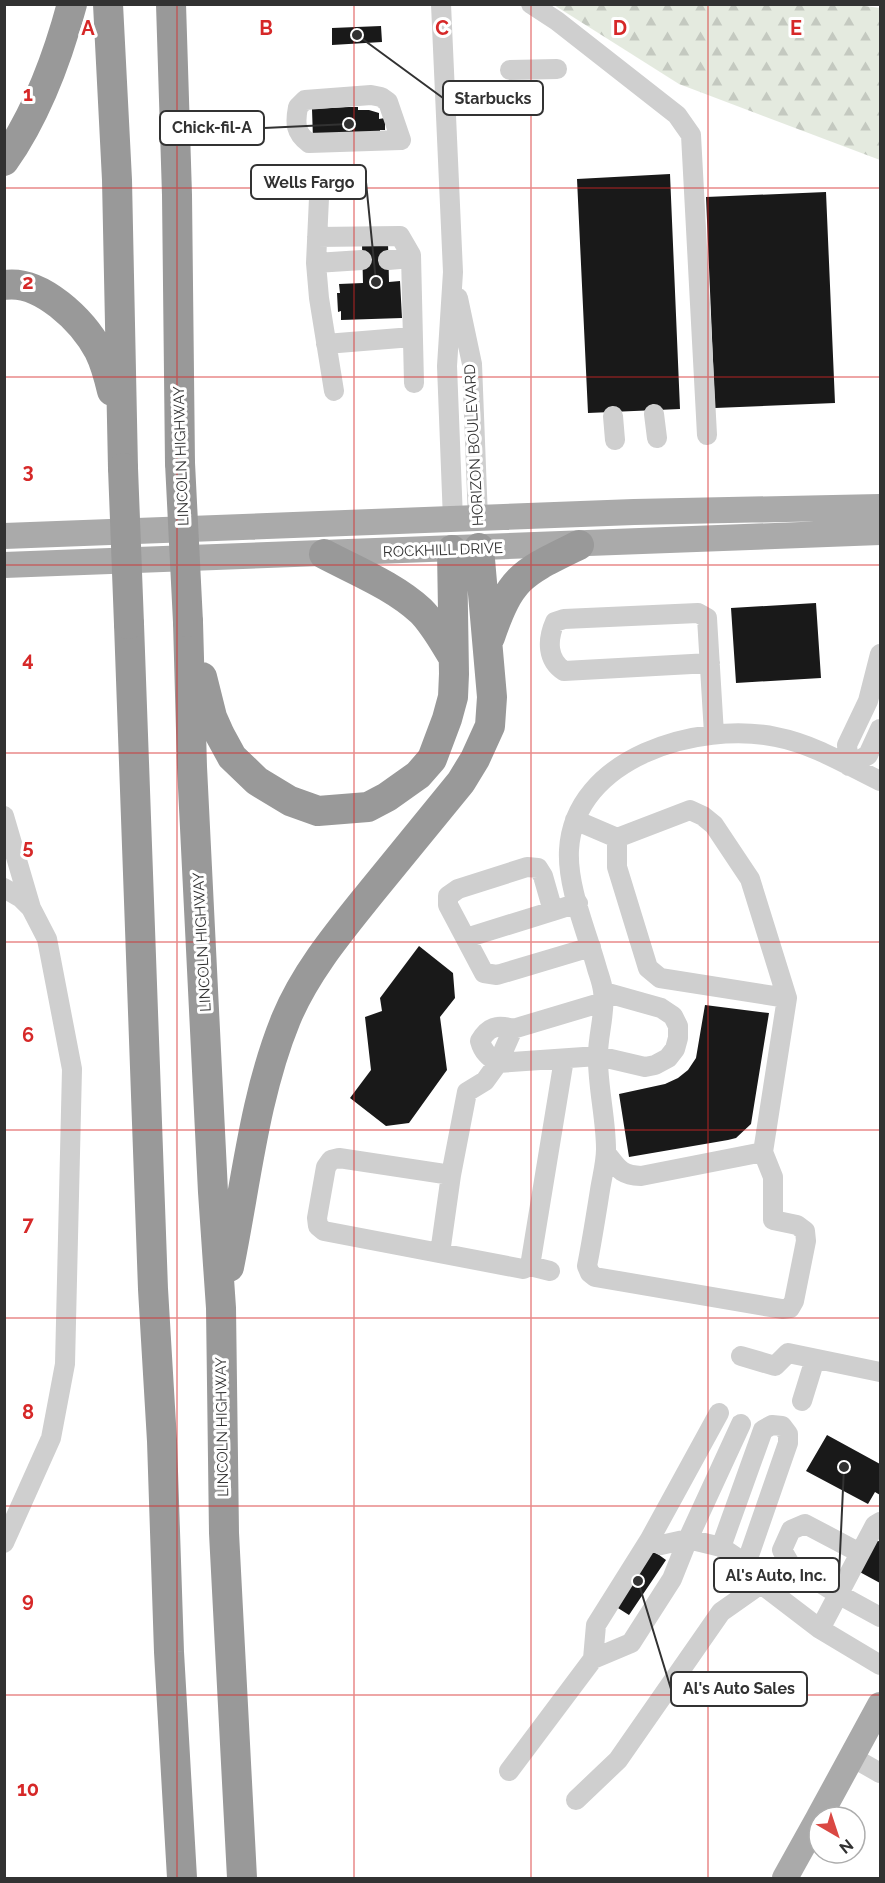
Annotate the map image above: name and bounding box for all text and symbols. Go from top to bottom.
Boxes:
text: A [81,16,95,40]
text: B [259,16,273,40]
text: C [435,16,449,40]
text: D [613,16,627,40]
text: E [790,16,802,40]
callout: Starbucks [443,81,543,115]
text: 1 [23,82,33,106]
text: Starbucks [455,89,532,108]
callout: Chick-fil-A [160,111,264,145]
text: Chick-fil-A [172,118,252,137]
callout: Wells Fargo [251,165,366,199]
text: Wells Fargo [264,173,355,192]
text: 2 [22,270,34,294]
street label: HORIZON BOULEVARD [461,363,487,526]
street label: LINCOLN HIGHWAY [170,386,192,526]
text: 3 [22,459,34,483]
street label: ROCKHILL DRIVE [383,539,503,561]
text: 4 [22,647,34,671]
text: 5 [22,835,34,859]
street label: LINCOLN HIGHWAY [189,872,215,1012]
text: 6 [22,1023,34,1047]
text: 7 [22,1212,34,1236]
street label: LINCOLN HIGHWAY [212,1357,232,1497]
text: 8 [22,1400,34,1424]
callout: Al's Auto, Inc. [714,1558,839,1592]
text: Al's Auto, Inc. [726,1566,826,1585]
text: 9 [22,1588,34,1612]
callout: Al's Auto Sales [671,1672,807,1706]
text: Al's Auto Sales [683,1679,795,1698]
text: 10 [17,1777,39,1801]
north arrow [807,1805,867,1865]
text: N [835,1835,857,1857]

